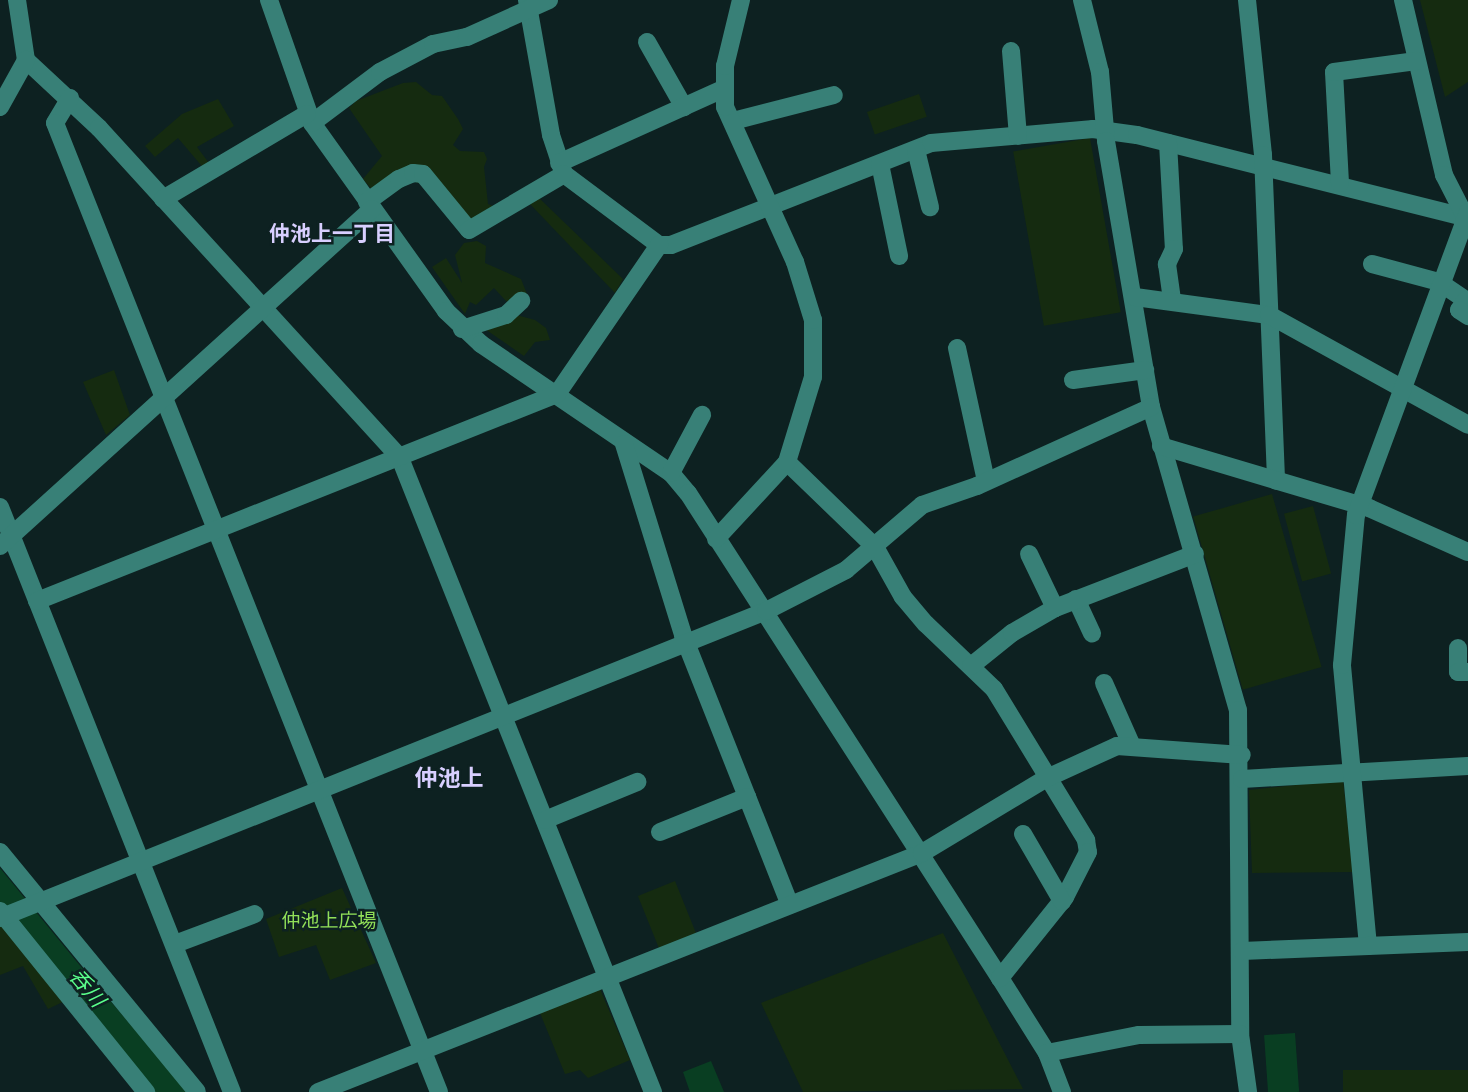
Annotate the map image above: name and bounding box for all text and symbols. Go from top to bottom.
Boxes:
district label: 仲池上一丁目 [269,221,395,247]
district label: 仲池上 [415,764,483,792]
park label: 仲池上広場 [282,910,376,932]
water label: 呑川 [64,964,110,1012]

